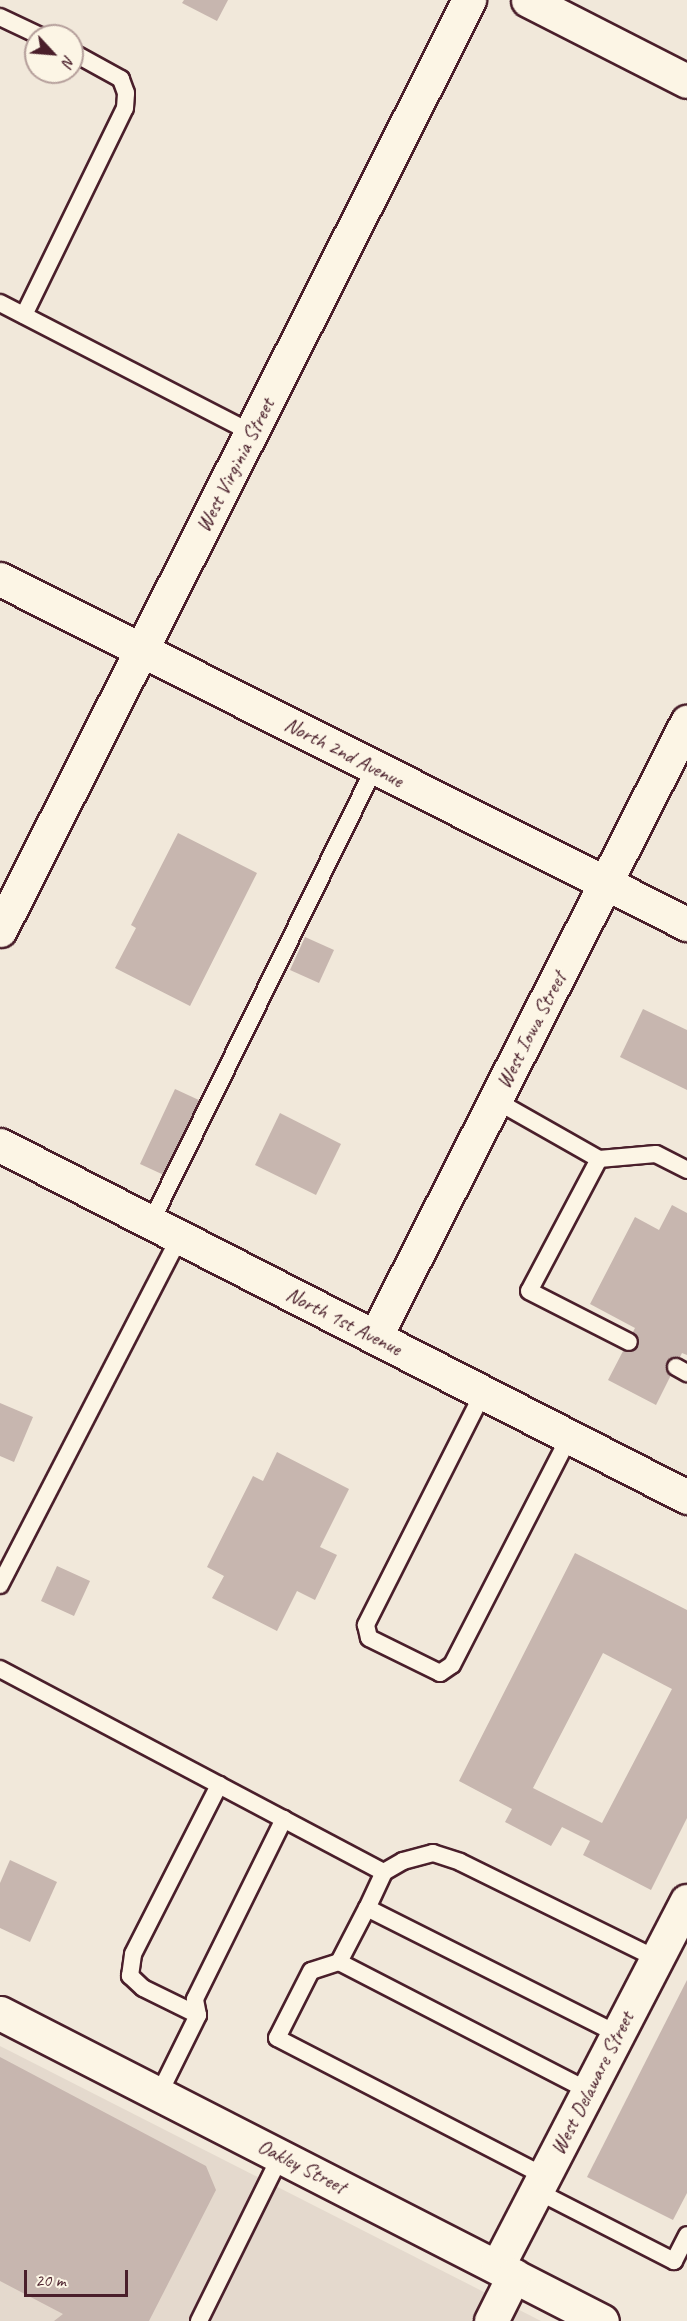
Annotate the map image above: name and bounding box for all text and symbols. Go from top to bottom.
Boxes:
north arrow [24,24,84,84]
text: N [57,52,80,70]
street label: West Virginia Street [190,393,280,537]
street label: North 2nd Avenue [281,711,407,793]
street label: West Iowa Street [491,968,571,1092]
street label: North 1st Avenue [282,1281,406,1361]
street label: West Delaware Street [545,2007,639,2159]
street label: Oakley Street [254,2133,350,2199]
scale bar [27,2258,130,2296]
text: 20 m [35,2269,66,2291]

